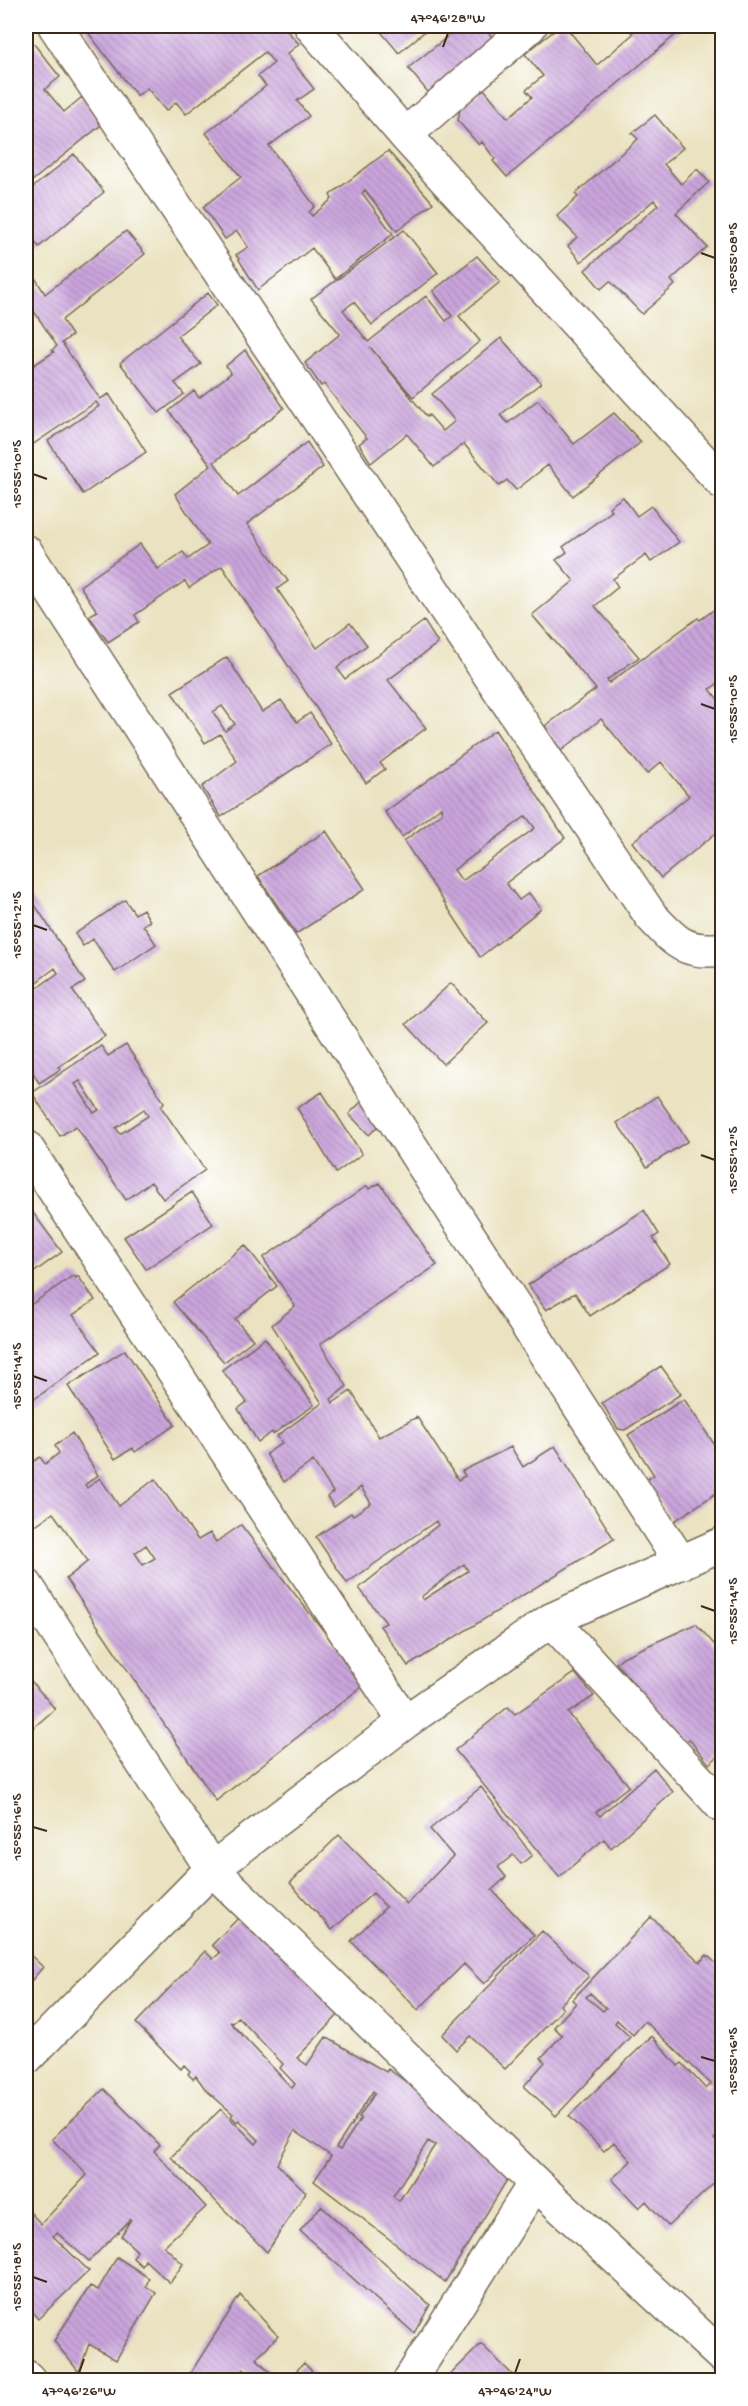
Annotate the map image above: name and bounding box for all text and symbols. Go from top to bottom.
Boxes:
text: 47°46'28"W [411,10,486,28]
text: 15°55'08"S [725,223,743,294]
text: 15°55'10"S [9,440,27,509]
text: 15°55'10"S [725,675,743,744]
text: 15°55'12"S [9,892,27,959]
text: 15°55'12"S [725,1127,743,1194]
text: 15°55'14"S [9,1343,27,1410]
text: 15°55'14"S [725,1578,743,1645]
text: 15°55'16"S [9,1793,27,1862]
text: 15°55'16"S [725,2027,743,2096]
text: 15°55'18"S [9,2243,27,2312]
text: 47°46'26"W [42,2383,116,2401]
text: 47°46'24"W [478,2383,552,2401]

